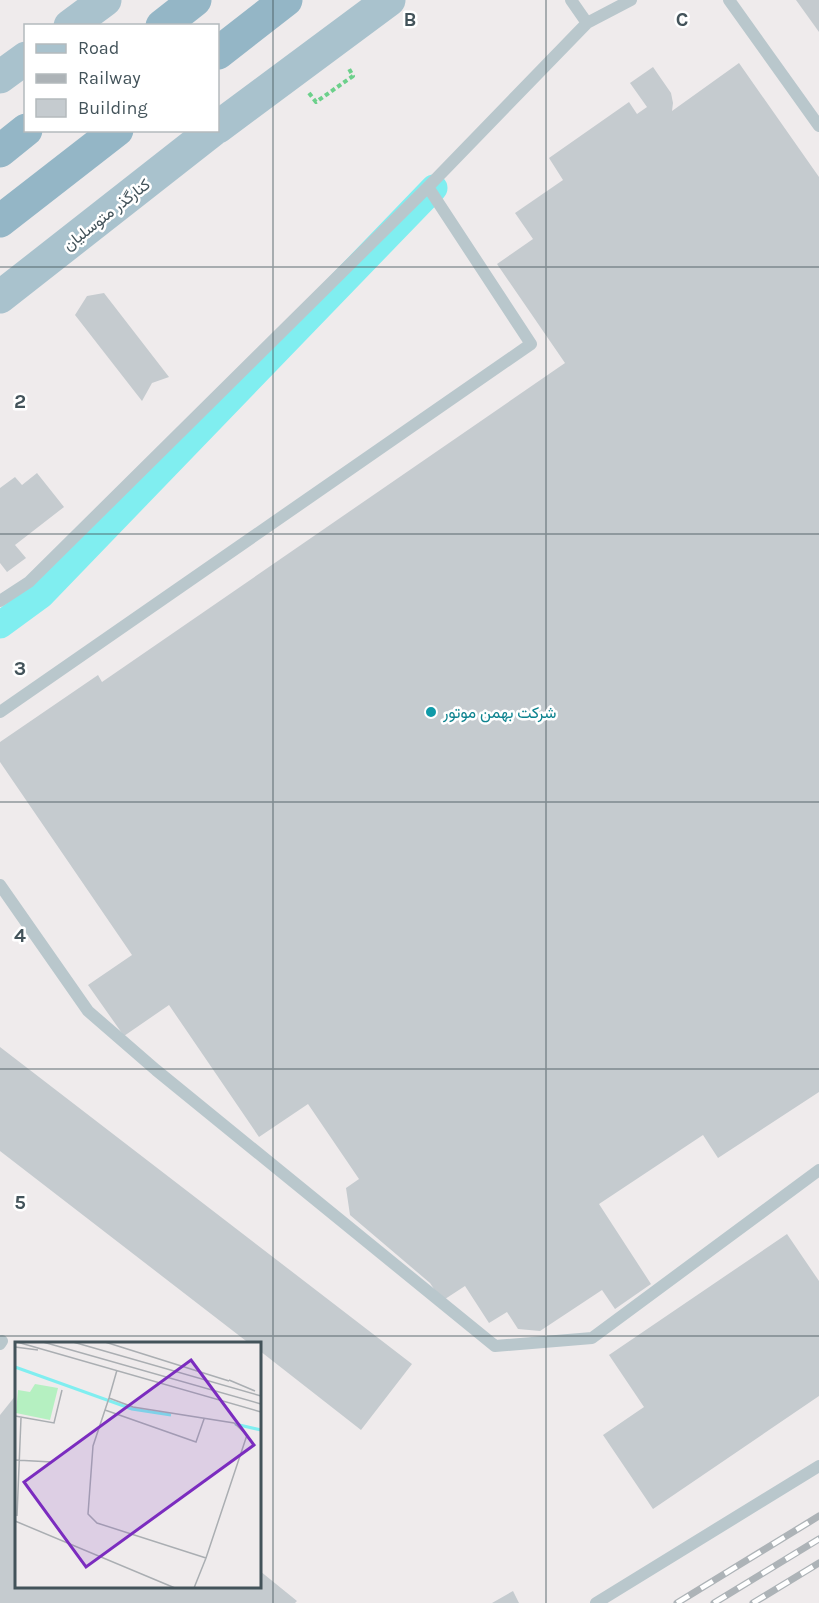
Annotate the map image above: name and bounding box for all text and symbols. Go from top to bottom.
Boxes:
text: B [404,8,416,31]
text: C [676,8,688,31]
legend [24,24,219,132]
text: Road [78,37,119,59]
text: Railway [78,67,141,89]
text: Building [78,97,148,119]
street label: کنارگذر متوسلیان [59,174,154,255]
text: 2 [14,390,26,413]
text: 3 [14,657,26,680]
place label: شركت بهمن موتور [442,703,556,723]
marker: شركت بهمن موتور [424,705,438,719]
text: 4 [14,924,26,947]
text: 5 [14,1191,26,1214]
inset map [15,1342,261,1588]

